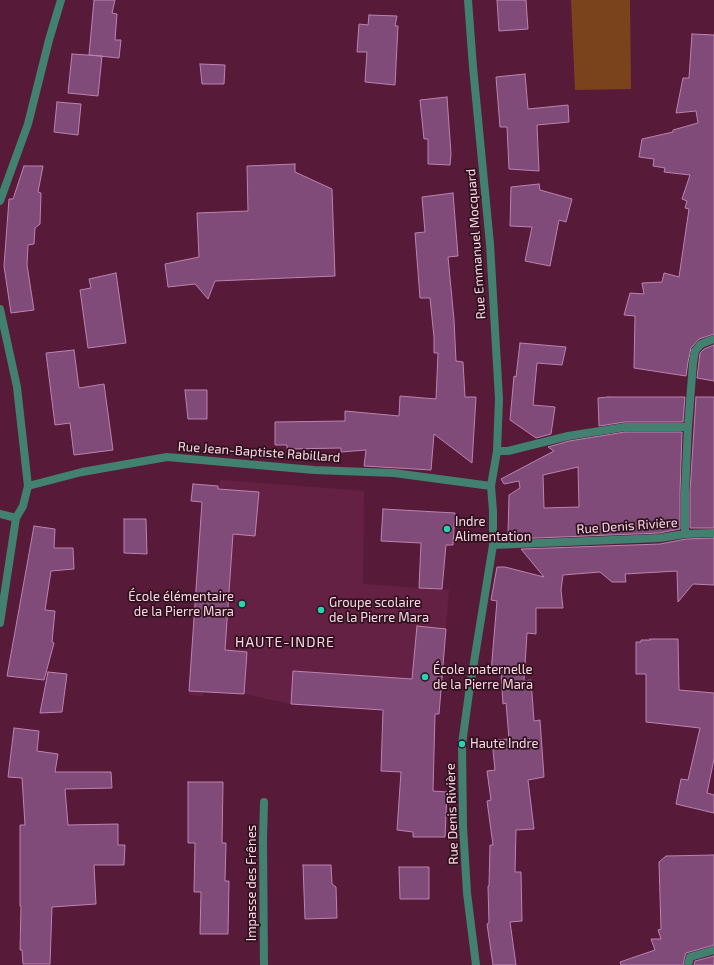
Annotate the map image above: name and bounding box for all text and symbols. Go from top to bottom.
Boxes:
street label: Rue Emmanuel Mocquard [463,168,489,320]
street label: Rue Jean-Baptiste Rabillard [177,439,341,465]
place label: Indre Alimentation [455,514,531,545]
street label: Rue Denis Rivière [576,515,678,537]
marker: Indre Alimentation [442,524,452,534]
place label: École élémentaire de la Pierre Mara [128,589,234,620]
place label: Groupe scolaire de la Pierre Mara [329,595,429,626]
marker: École élémentaire de la Pierre Mara [237,599,247,609]
marker: Groupe scolaire de la Pierre Mara [316,605,326,615]
district label: HAUTE-INDRE [235,634,335,650]
place label: École maternelle de la Pierre Mara [433,662,533,693]
marker: École maternelle de la Pierre Mara [420,672,430,682]
place label: Haute Indre [470,736,538,752]
marker: Haute Indre [457,739,467,749]
street label: Rue Denis Rivière [442,763,462,865]
street label: Impasse des Frênes [244,825,260,941]

